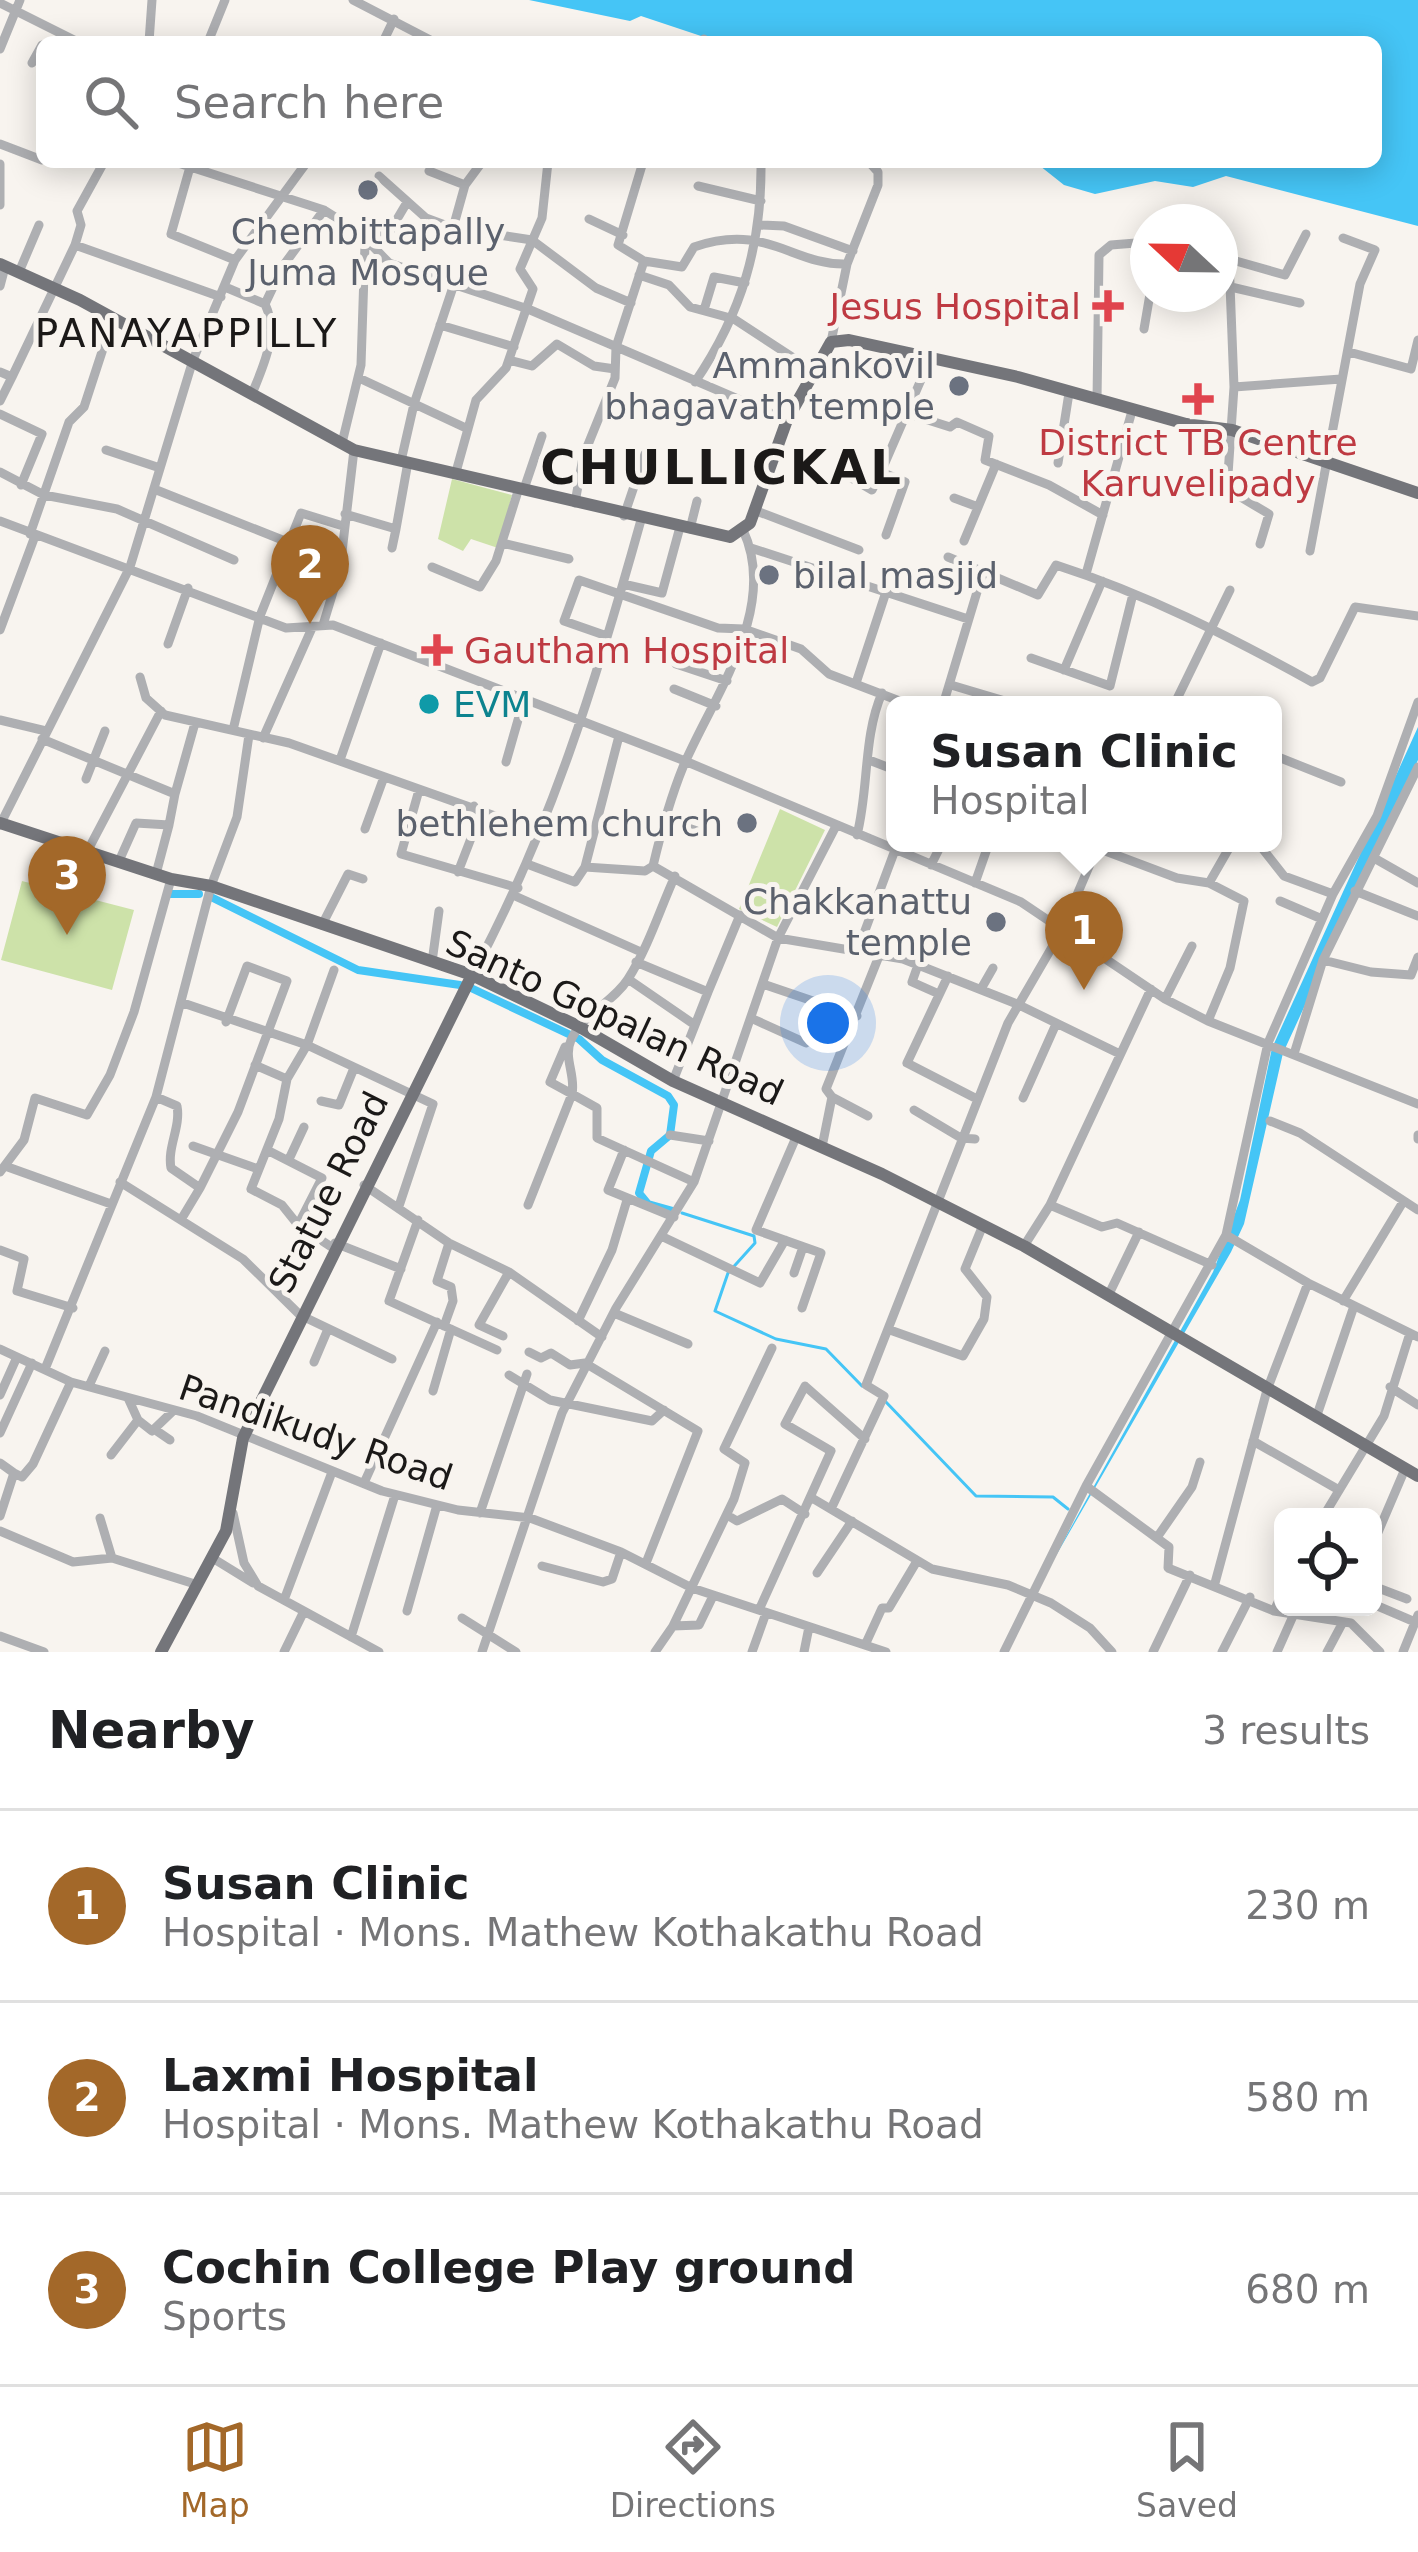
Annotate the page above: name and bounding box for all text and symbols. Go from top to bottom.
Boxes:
search box [36,36,1382,168]
icon: search [78,69,144,135]
text: Search here [174,76,444,129]
marker: Chembittapally Juma Mosque [355,177,381,203]
north arrow [1130,204,1238,312]
place label: Chembittapally Juma Mosque [231,211,505,293]
place label: Jesus Hospital [828,286,1081,327]
marker: Jesus Hospital [1092,290,1124,322]
district label: PANAYAPPILLY [35,311,339,356]
place label: Ammankovil bhagavath temple [604,345,935,427]
marker: Ammankovil bhagavath temple [946,373,972,399]
marker: District TB Centre Karuvelipady [1182,383,1214,415]
place label: District TB Centre Karuvelipady [1038,422,1358,504]
district label: CHULLICKAL [540,439,904,495]
pin: 2 [271,525,349,624]
place label: bilal masjid [793,555,998,596]
marker: bilal masjid [756,562,782,588]
place label: Gautham Hospital [464,630,789,671]
marker: Gautham Hospital [421,634,453,666]
place label: EVM [453,684,531,725]
marker: EVM [416,691,442,717]
popup [886,696,1282,852]
text: Susan Clinic [930,725,1238,778]
text: Hospital [930,778,1089,823]
place label: bethlehem church [395,803,723,844]
marker: bethlehem church [734,810,760,836]
pin: 3 [28,836,106,935]
place label: Chakkanattu temple [743,881,972,963]
pin: 1 [1045,891,1123,990]
marker: Chakkanattu temple [983,909,1009,935]
street label: Santo Gopalan Road [440,921,790,1114]
your location [798,993,858,1053]
street label: Statue Road [260,1085,397,1299]
street label: Pandikudy Road [174,1366,458,1498]
map controls [1274,1508,1382,1616]
button: locate [1274,1508,1382,1616]
text: Nearby [48,1701,255,1760]
text: 3 results [1202,1708,1370,1753]
text: Susan Clinic [162,1857,469,1910]
text: 1 [73,1883,101,1928]
text: 230 m [1245,1883,1370,1928]
text: Hospital · Mons. Mathew Kothakathu Road [162,1910,984,1955]
text: Laxmi Hospital [162,2049,538,2102]
text: 2 [73,2075,101,2120]
text: 580 m [1245,2075,1370,2120]
text: Hospital · Mons. Mathew Kothakathu Road [162,2102,984,2147]
text: Cochin College Play ground [162,2241,855,2294]
text: 3 [73,2267,101,2312]
text: 680 m [1245,2267,1370,2312]
text: Sports [162,2294,287,2339]
tab: Map [180,2414,250,2525]
tab: Directions [610,2414,776,2525]
tab: Saved [1136,2414,1238,2525]

